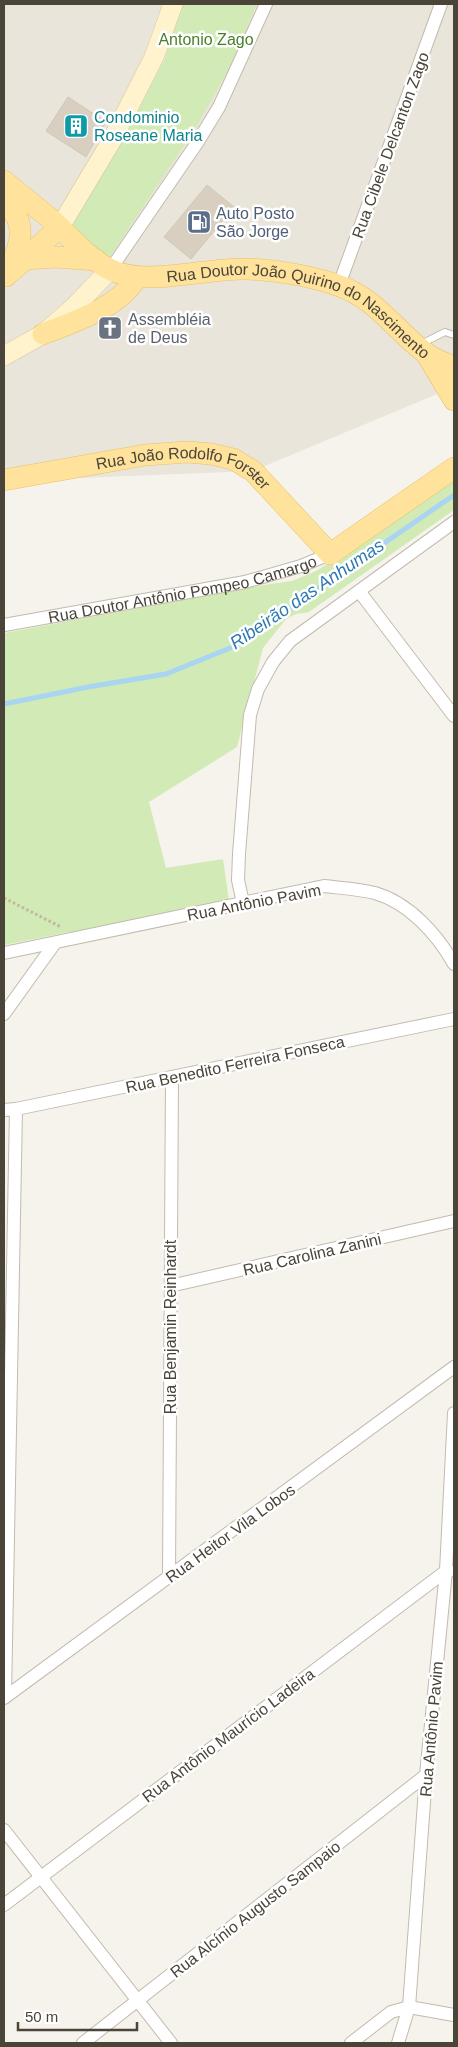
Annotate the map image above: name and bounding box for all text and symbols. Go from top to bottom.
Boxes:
park label: Antonio Zago [158,31,254,48]
street label: Rua Cibele Delcanton Zago [349,50,432,240]
place label: Condominio Roseane Maria [94,109,203,144]
building icon: Condominio Roseane Maria [63,113,89,139]
place label: Auto Posto São Jorge [216,205,294,240]
fuel station icon: Auto Posto São Jorge [186,209,212,235]
street label: Rua Doutor João Quirino do Nascimento [166,261,433,362]
place label: Assembléia de Deus [128,311,211,346]
church icon: Assembléia de Deus [97,315,123,341]
street label: Rua João Rodolfo Forster [94,444,274,493]
water label: Ribeirão das Anhumas [226,535,388,653]
street label: Rua Doutor Antônio Pompeo Camargo [47,552,319,626]
street label: Rua Antônio Pavim [186,881,323,924]
street label: Rua Benedito Ferreira Fonseca [124,1033,346,1096]
street label: Rua Carolina Zanini [241,1230,383,1279]
street label: Rua Benjamin Reinhardt [162,1239,179,1414]
street label: Rua Heitor Vila Lobos [162,1481,298,1586]
street label: Rua Antônio Pavim [417,1661,446,1798]
street label: Rua Antônio Maurício Ladeira [139,1665,318,1806]
street label: Rua Alcínio Augusto Sampaio [167,1838,344,1981]
scale bar [18,2000,136,2032]
text: 50 m [25,2008,58,2025]

